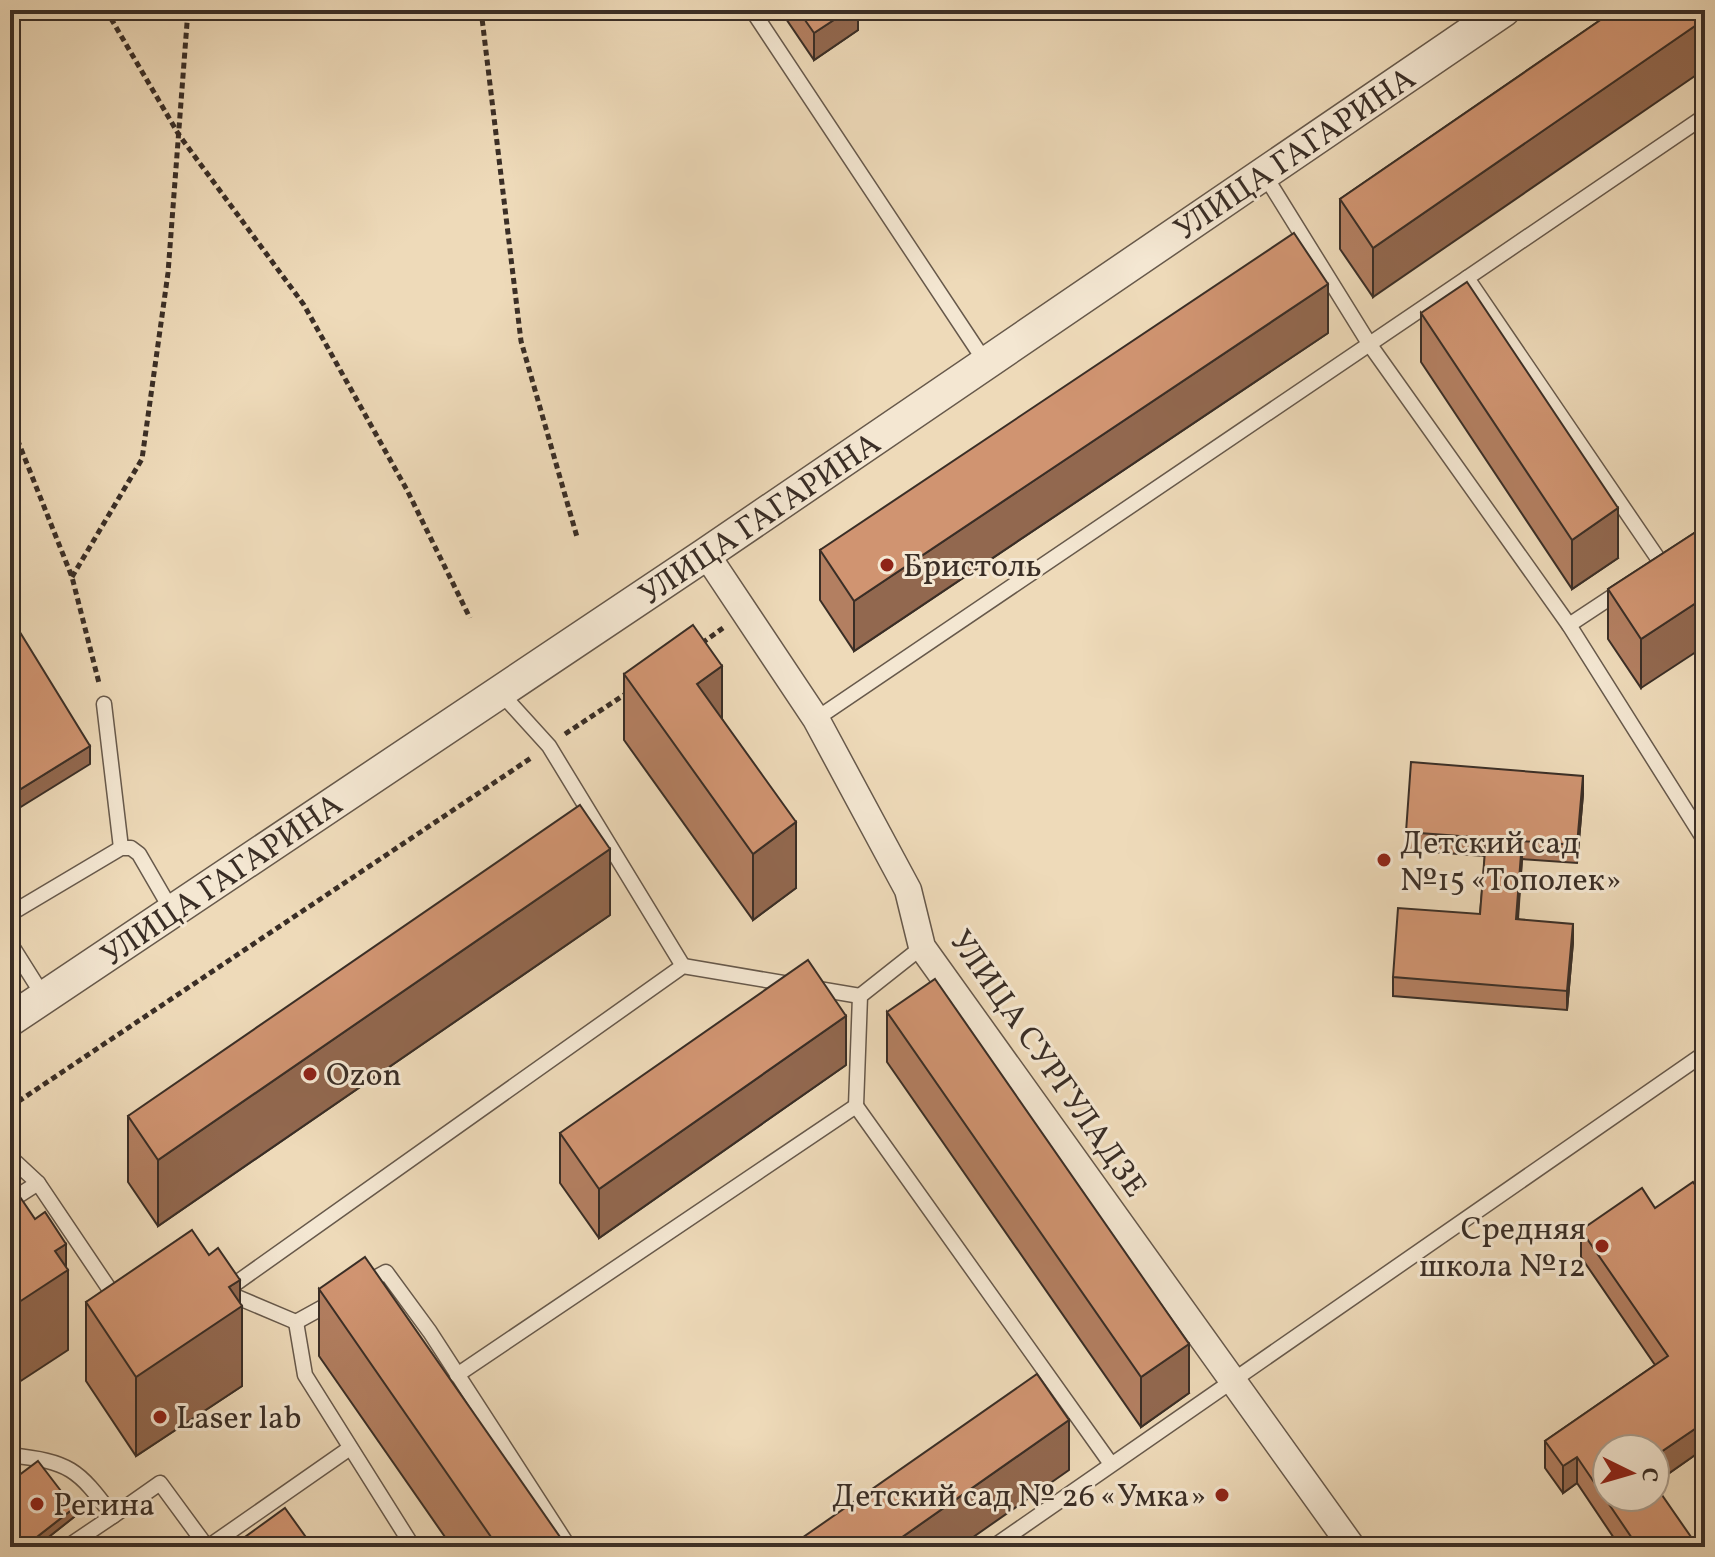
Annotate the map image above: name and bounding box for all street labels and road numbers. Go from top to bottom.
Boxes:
street label: УЛИЦА ГАГАРИНА [1166,58,1425,253]
street label: УЛИЦА ГАГАРИНА [631,423,890,618]
street label: УЛИЦА ГАГАРИНА [93,784,352,979]
street label: УЛИЦА СУРГУЛАДЗЕ [938,922,1156,1207]

